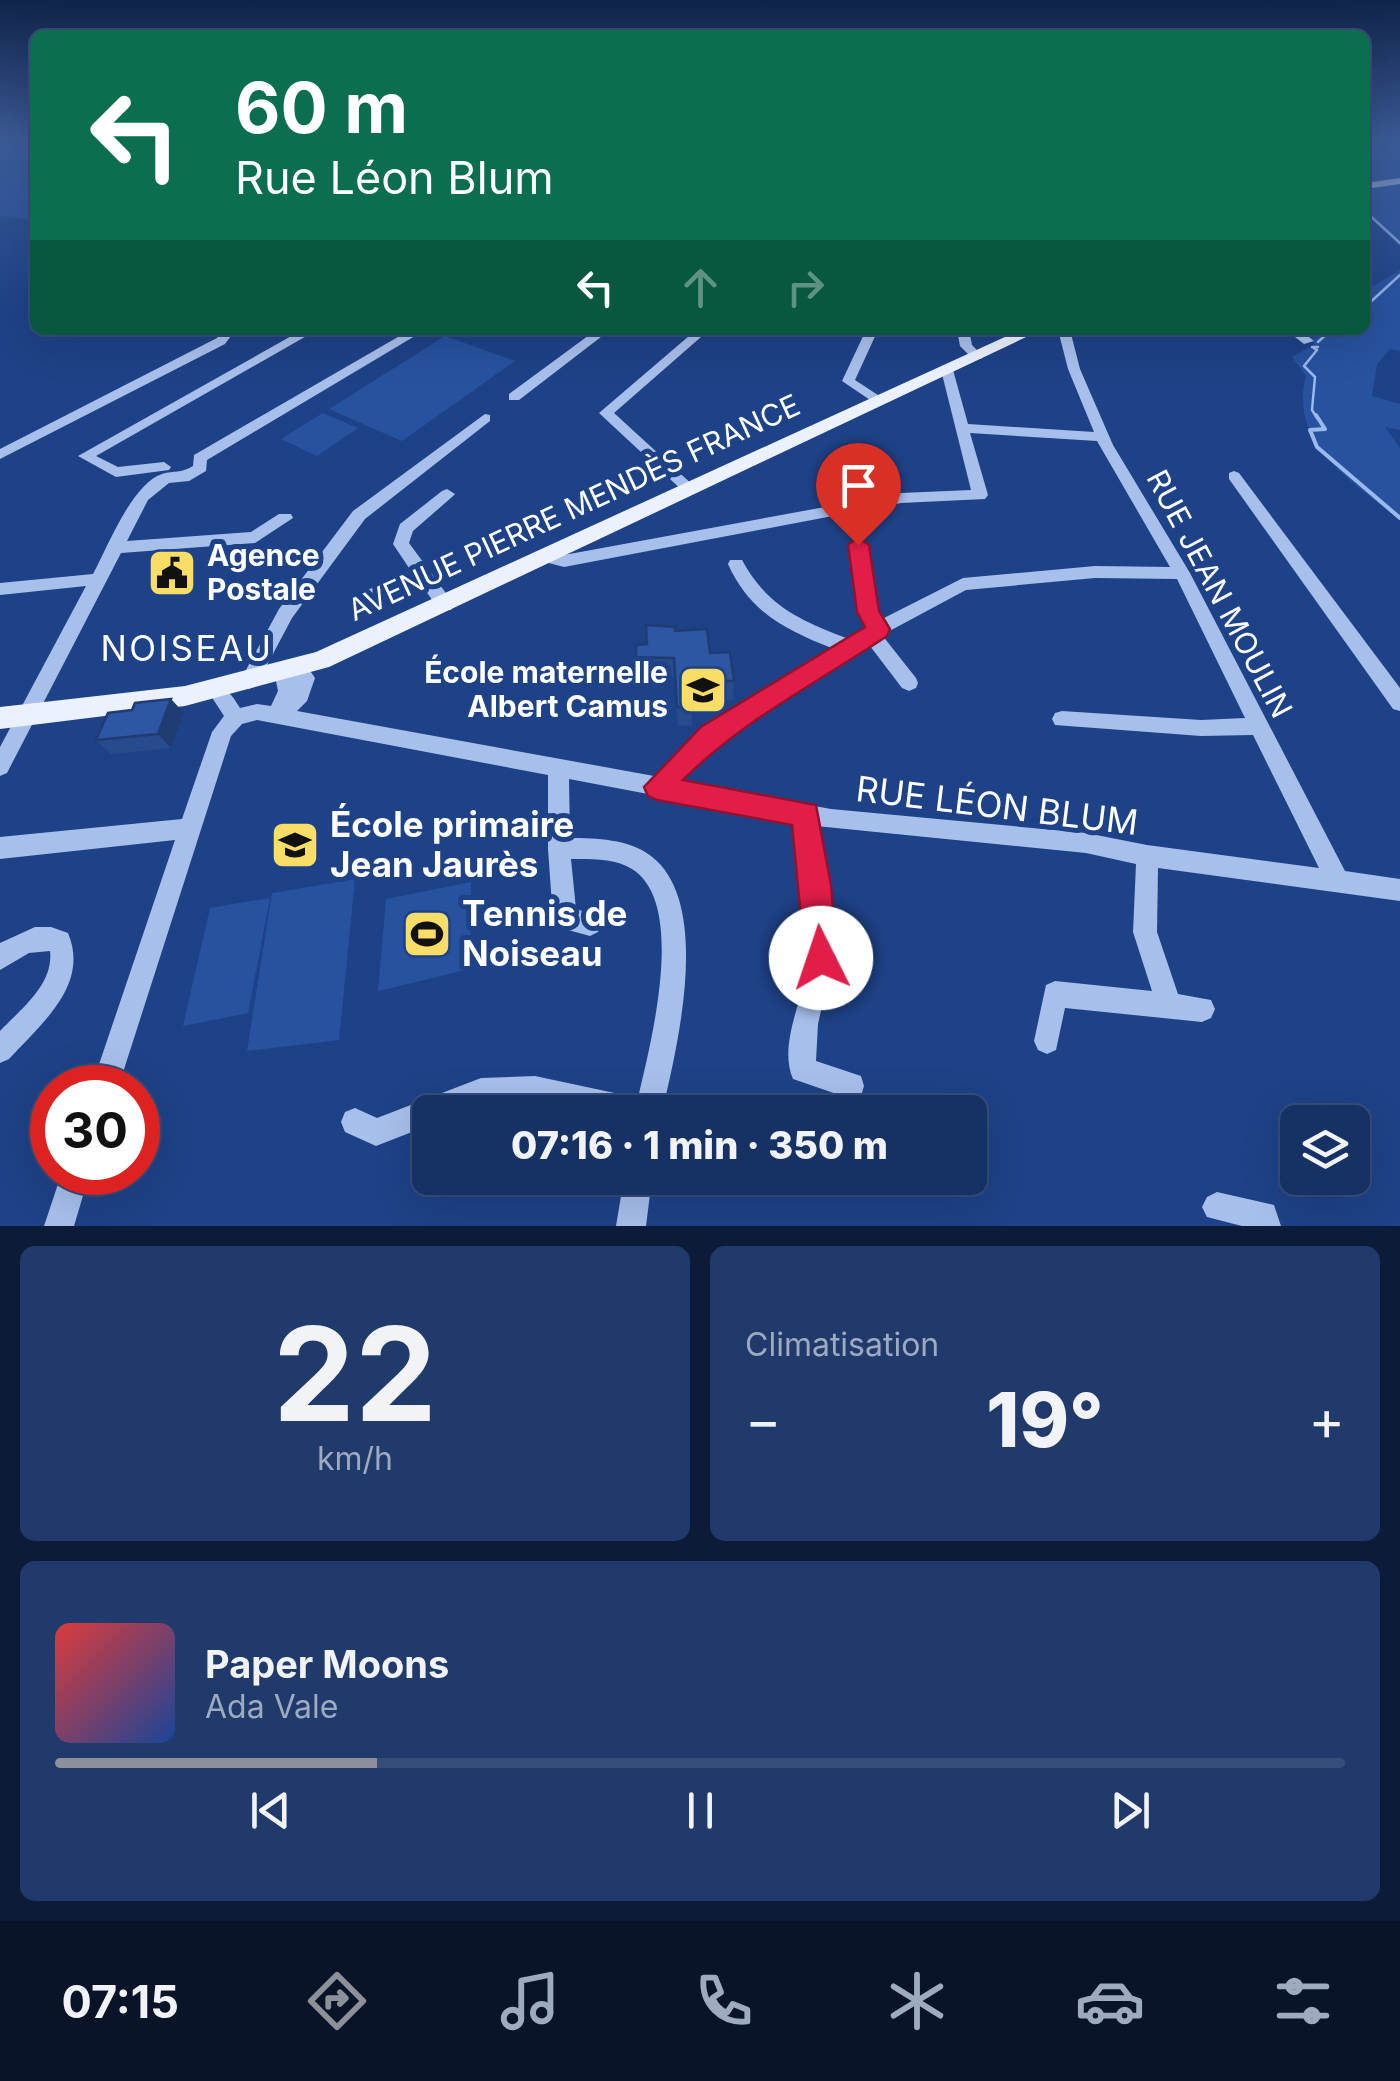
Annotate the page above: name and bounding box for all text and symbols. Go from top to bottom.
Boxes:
text: 60 m [235,65,408,150]
icon: left [70,70,200,200]
text: Rue Léon Blum [235,150,554,205]
icon: left [568,260,623,315]
icon: ahead [673,260,728,315]
icon: right [778,260,833,315]
street label: AVENUE PIERRE MENDÈS FRANCE [342,386,805,628]
pin [816,443,901,546]
icon: arrive [831,458,886,513]
street label: RUE JEAN MOULIN [1139,464,1300,723]
place label: Agence Postale [207,537,320,607]
public building icon: Agence Postale [146,547,198,599]
district label: NOISEAU [100,627,274,669]
place label: École maternelle Albert Camus [424,654,668,724]
school or university icon: École maternelle Albert Camus [677,664,729,716]
street label: RUE LÉON BLUM [854,767,1140,843]
place label: École primaire Jean Jaurès [330,803,574,885]
school or university icon: École primaire Jean Jaurès [269,819,321,871]
place label: Tennis de Noiseau [462,892,627,974]
position arrow [769,906,873,1010]
sports icon: Tennis de Noiseau [401,908,453,960]
speed limit sign: 30 [30,1065,160,1195]
map controls [1280,1105,1370,1195]
button: layers [1280,1105,1370,1195]
text: 07:16 · 1 min · 350 m [511,1122,888,1168]
text: 22 [273,1295,437,1452]
text: Climatisation [745,1325,939,1364]
text: 19° [986,1374,1104,1465]
text: − [745,1387,781,1453]
text: + [1309,1387,1345,1453]
text: km/h [317,1439,393,1478]
text: Paper Moons [205,1641,449,1687]
text: Ada Vale [205,1687,338,1726]
icon: previous [243,1783,298,1838]
icon: pause [673,1783,728,1838]
icon: next [1103,1783,1158,1838]
icon: directions [302,1966,372,2036]
icon: music [495,1966,565,2036]
icon: phone [689,1966,759,2036]
icon: climate [882,1966,952,2036]
icon: car [1075,1966,1145,2036]
icon: filters [1268,1966,1338,2036]
text: 07:15 [62,1974,179,2029]

